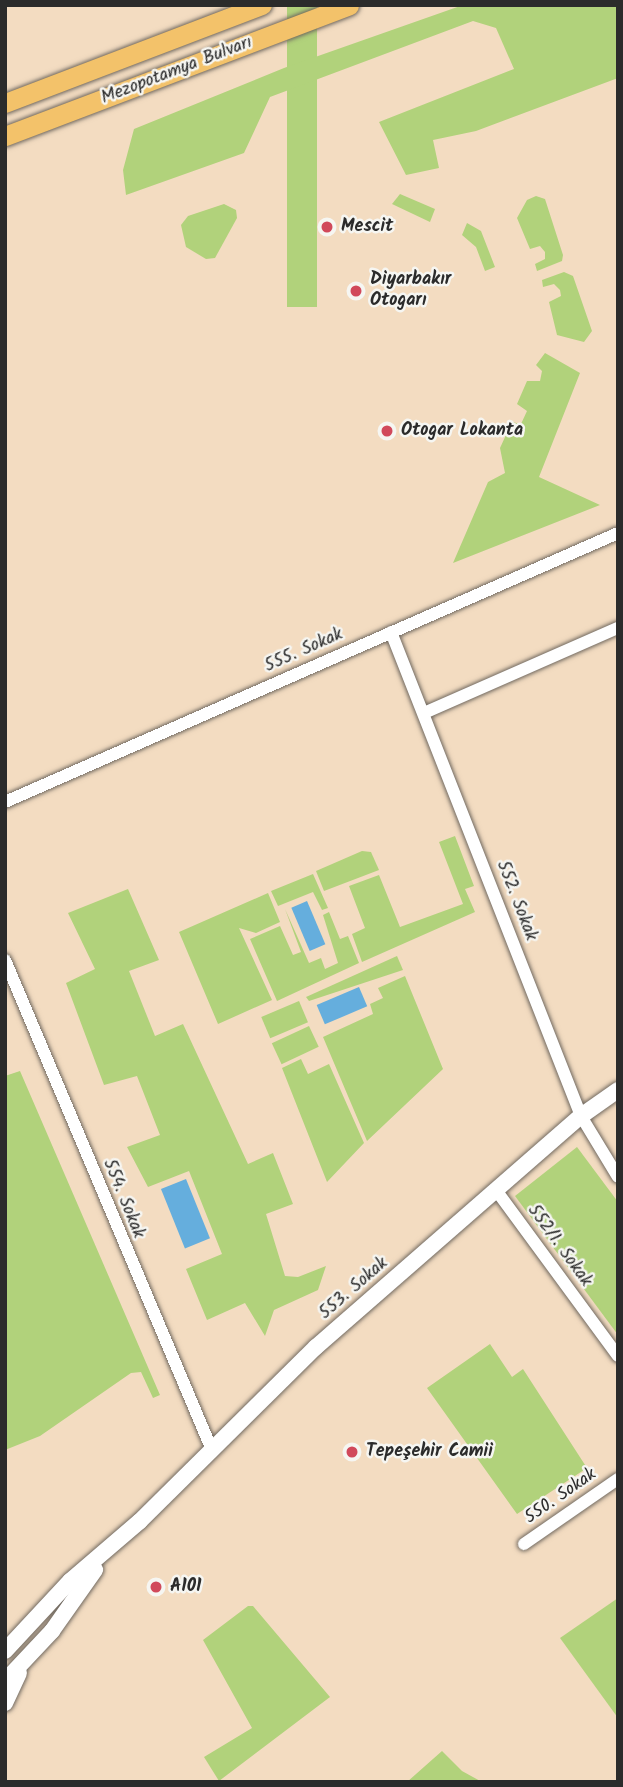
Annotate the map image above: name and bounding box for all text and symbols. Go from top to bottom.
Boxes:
street label: Mezopotamya Bulvarı [98,32,256,110]
place label: Mescit [341,216,393,238]
marker: Mescit [319,219,335,235]
place label: Diyarbakır Otogarı [370,270,451,312]
marker: Diyarbakır Otogarı [348,283,364,299]
place label: Otogar Lokanta [401,420,523,442]
marker: Otogar Lokanta [379,423,395,439]
street label: 555. Sokak [261,624,347,678]
street label: 552. Sokak [491,858,541,944]
street label: 554. Sokak [97,1156,149,1242]
street label: 552/1. Sokak [522,1201,596,1291]
street label: 553. Sokak [315,1253,393,1325]
place label: Tepeşehir Camii [366,1441,493,1463]
marker: Tepeşehir Camii [344,1444,360,1460]
street label: 550. Sokak [521,1464,601,1530]
place label: A101 [170,1576,201,1598]
marker: A101 [148,1579,164,1595]

